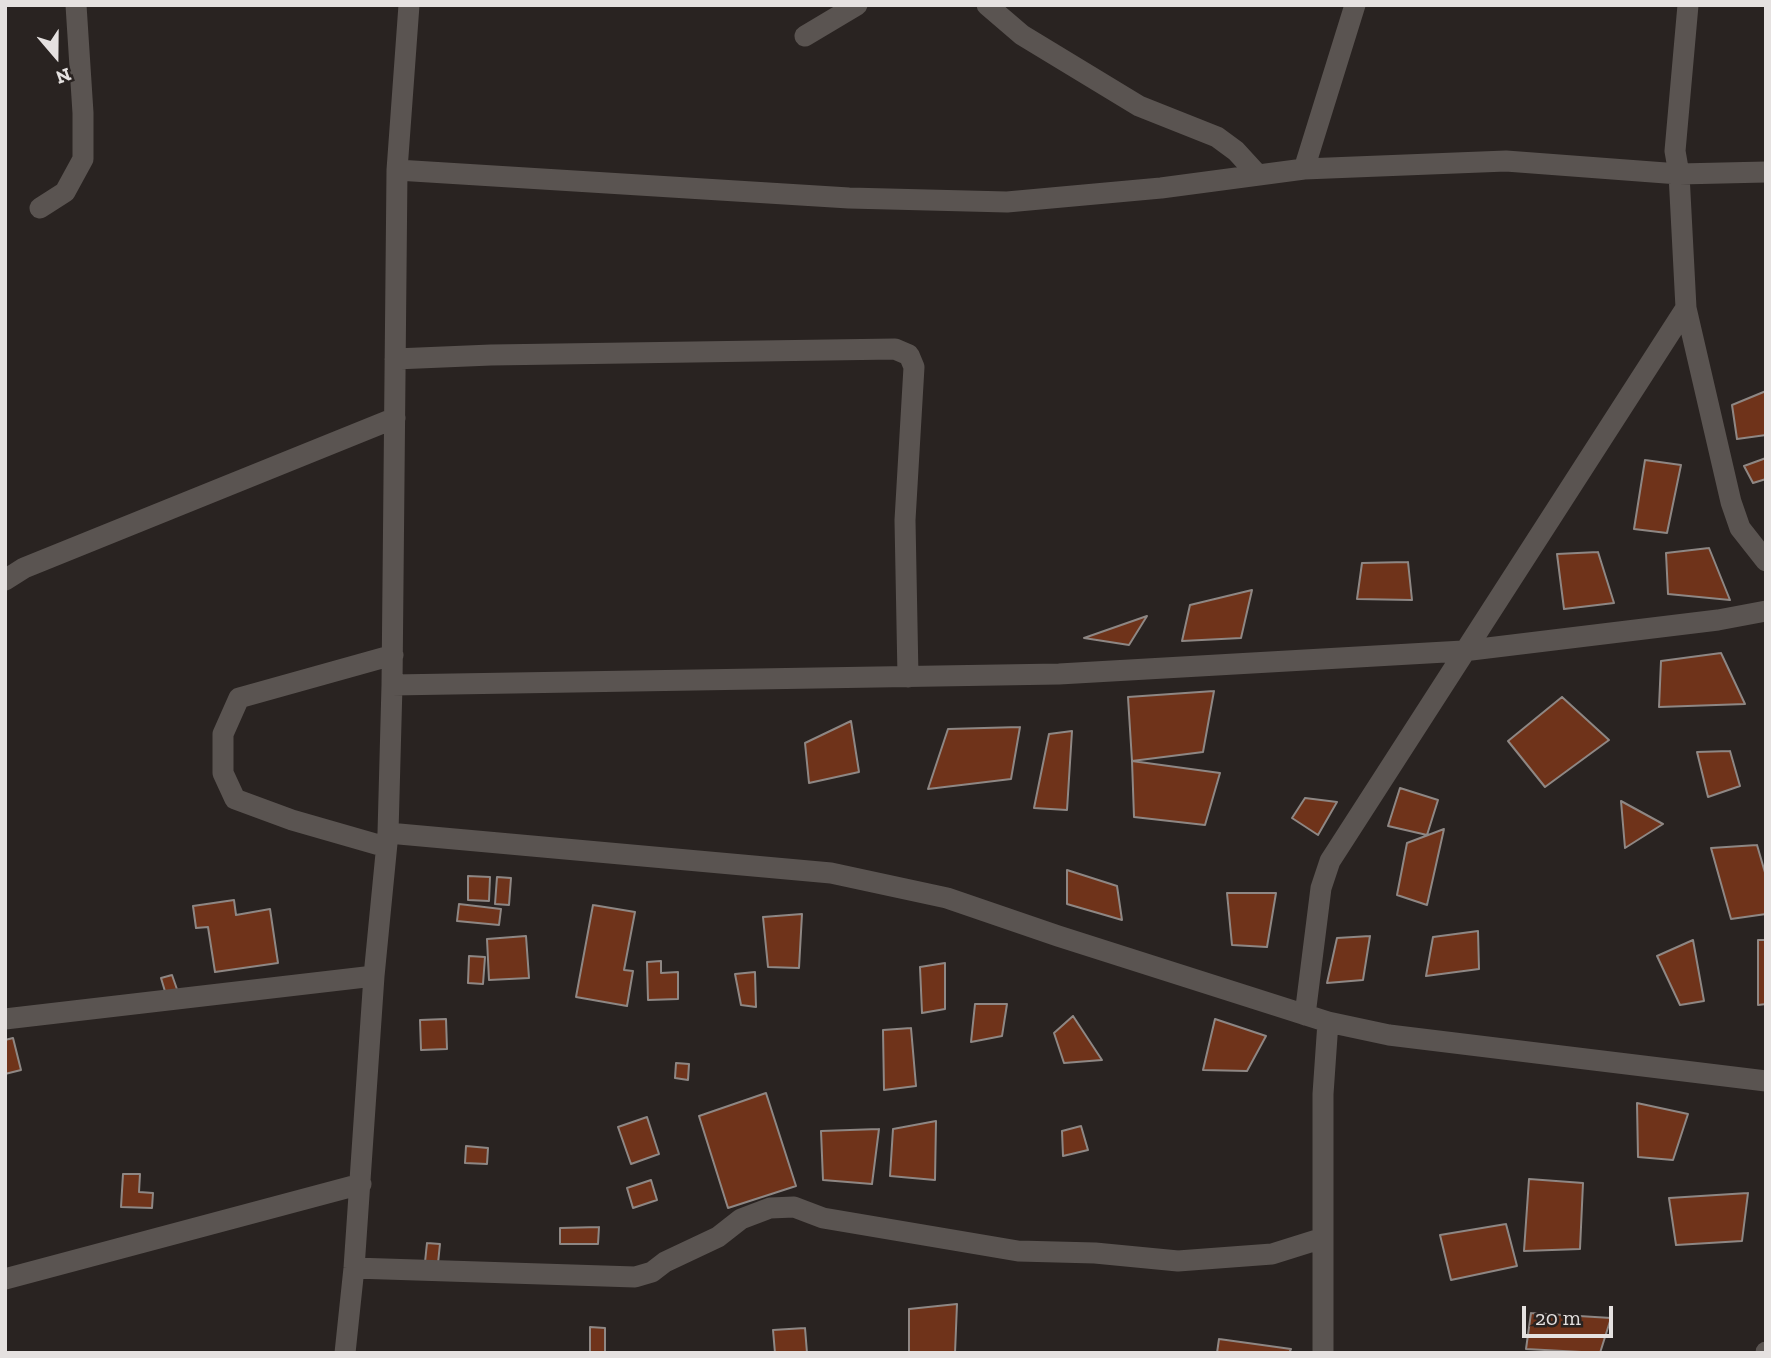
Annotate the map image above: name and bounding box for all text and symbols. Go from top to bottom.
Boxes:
north arrow [21,21,91,91]
text: N [53,63,74,89]
scale bar [1526,1292,1617,1336]
text: 20 m [1535,1305,1581,1330]

